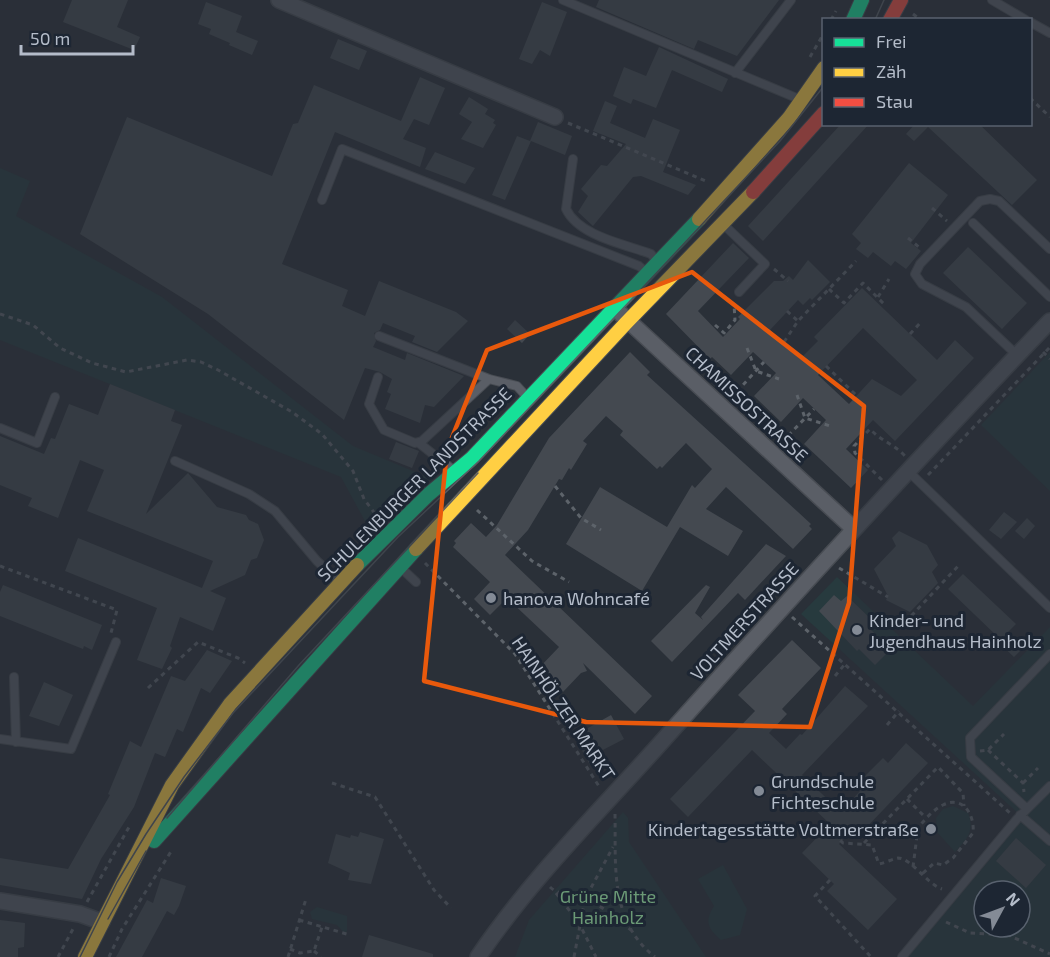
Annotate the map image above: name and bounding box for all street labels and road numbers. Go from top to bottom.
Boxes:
street label: CHAMISSOSTRASSE [681,342,813,466]
street label: SCHULENBURGER LANDSTRASSE [312,382,516,586]
street label: VOLTMERSTRASSE [685,558,803,684]
street label: HAINHÖLZER MARKT [508,632,621,784]

